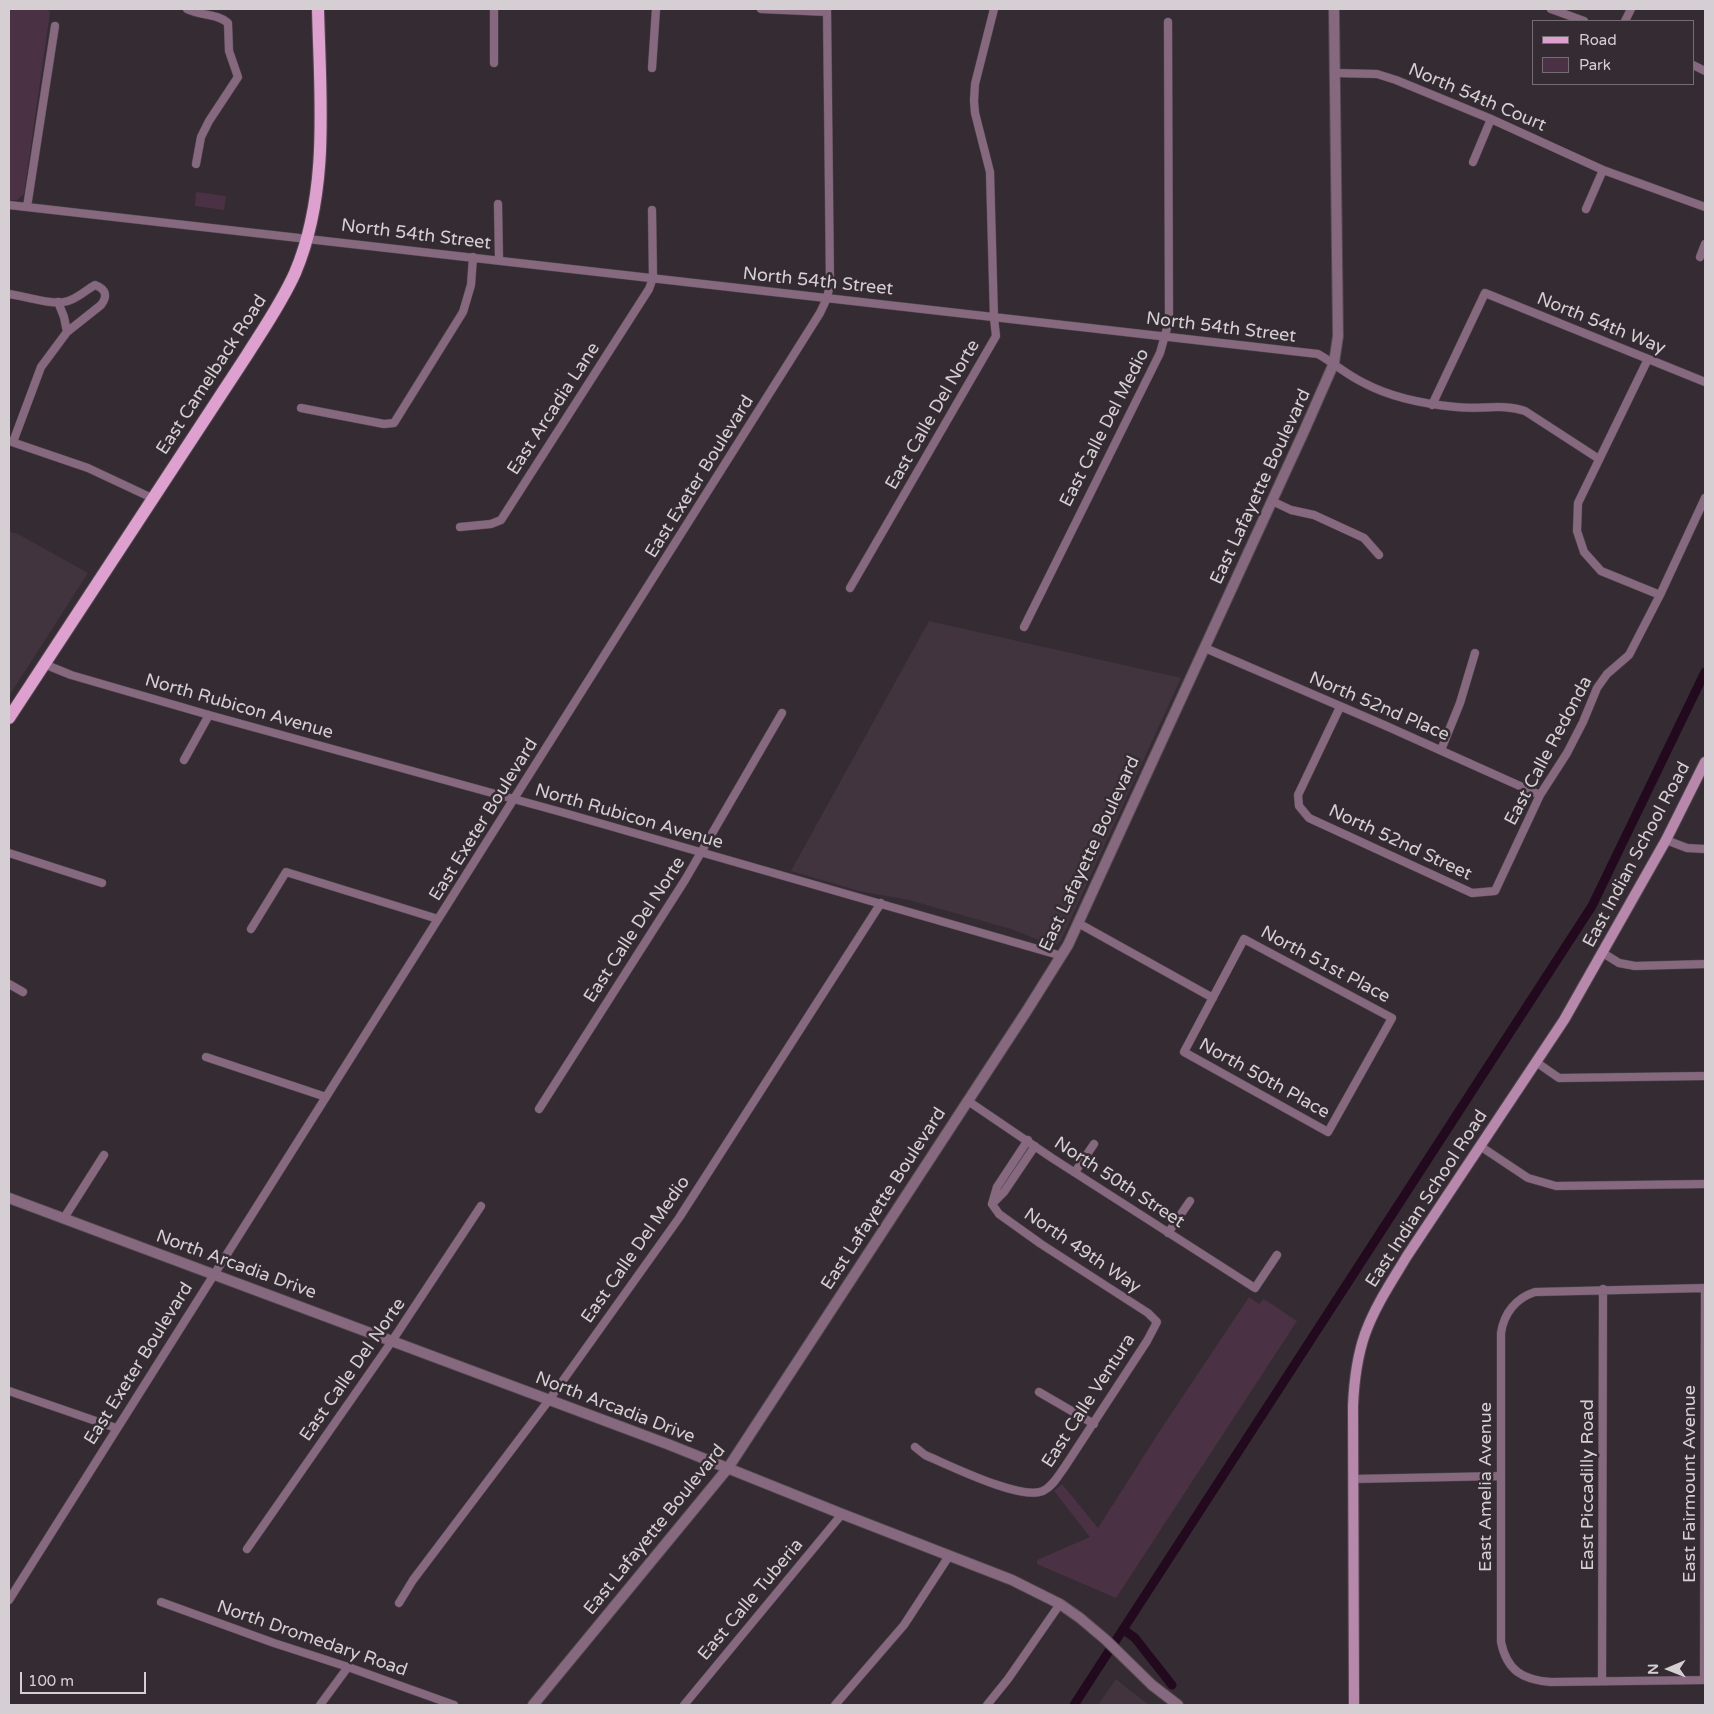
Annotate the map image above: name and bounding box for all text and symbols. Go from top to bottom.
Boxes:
legend [1532,20,1694,85]
text: Road [1579,31,1617,49]
text: Park [1579,56,1611,74]
street label: North 54th Court [1405,59,1549,137]
street label: North 54th Street [340,215,492,255]
street label: North 54th Street [742,263,894,301]
street label: North 54th Way [1534,288,1668,360]
street label: East Camelback Road [152,291,272,459]
street label: North 54th Street [1145,308,1297,348]
street label: East Calle Del Norte [881,336,985,494]
street label: East Arcadia Lane [503,339,605,479]
street label: East Calle Del Medio [1056,345,1154,511]
street label: East Lafayette Boulevard [1206,386,1316,588]
street label: East Exeter Boulevard [641,392,759,562]
street label: North 52nd Place [1306,668,1452,746]
street label: North Rubicon Avenue [142,670,336,744]
street label: East Calle Redonda [1501,673,1597,829]
street label: East Exeter Boulevard [425,735,543,905]
street label: East Lafayette Boulevard [1035,753,1145,955]
street label: East Indian School Road [1579,759,1695,951]
street label: North Rubicon Avenue [532,780,726,854]
street label: North 52nd Street [1325,800,1475,886]
street label: East Calle Del Norte [580,853,690,1007]
street label: North 51st Place [1257,922,1393,1008]
street label: North 50th Place [1195,1034,1333,1124]
street label: East Lafayette Boulevard [817,1104,951,1294]
street label: East Indian School Road [1362,1106,1492,1292]
street label: North 50th Street [1050,1133,1188,1233]
street label: East Calle Del Medio [577,1172,695,1328]
street label: North 49th Way [1019,1204,1145,1298]
street label: North Arcadia Drive [153,1226,319,1304]
street label: East Exeter Boulevard [80,1279,198,1449]
street label: East Calle Del Norte [296,1294,410,1446]
street label: East Calle Ventura [1038,1330,1140,1472]
street label: North Arcadia Drive [532,1368,698,1448]
street label: East Fairmount Avenue [1679,1385,1701,1583]
street label: East Piccadilly Road [1577,1399,1599,1571]
street label: East Amelia Avenue [1475,1402,1497,1572]
street label: East Lafayette Boulevard [580,1440,730,1620]
street label: East Calle Tuberia [694,1535,808,1665]
street label: North Dromedary Road [214,1596,410,1682]
north arrow [1644,1644,1694,1694]
scale bar [22,1662,149,1694]
text: N [1645,1663,1662,1675]
text: 100 m [28,1672,74,1690]

